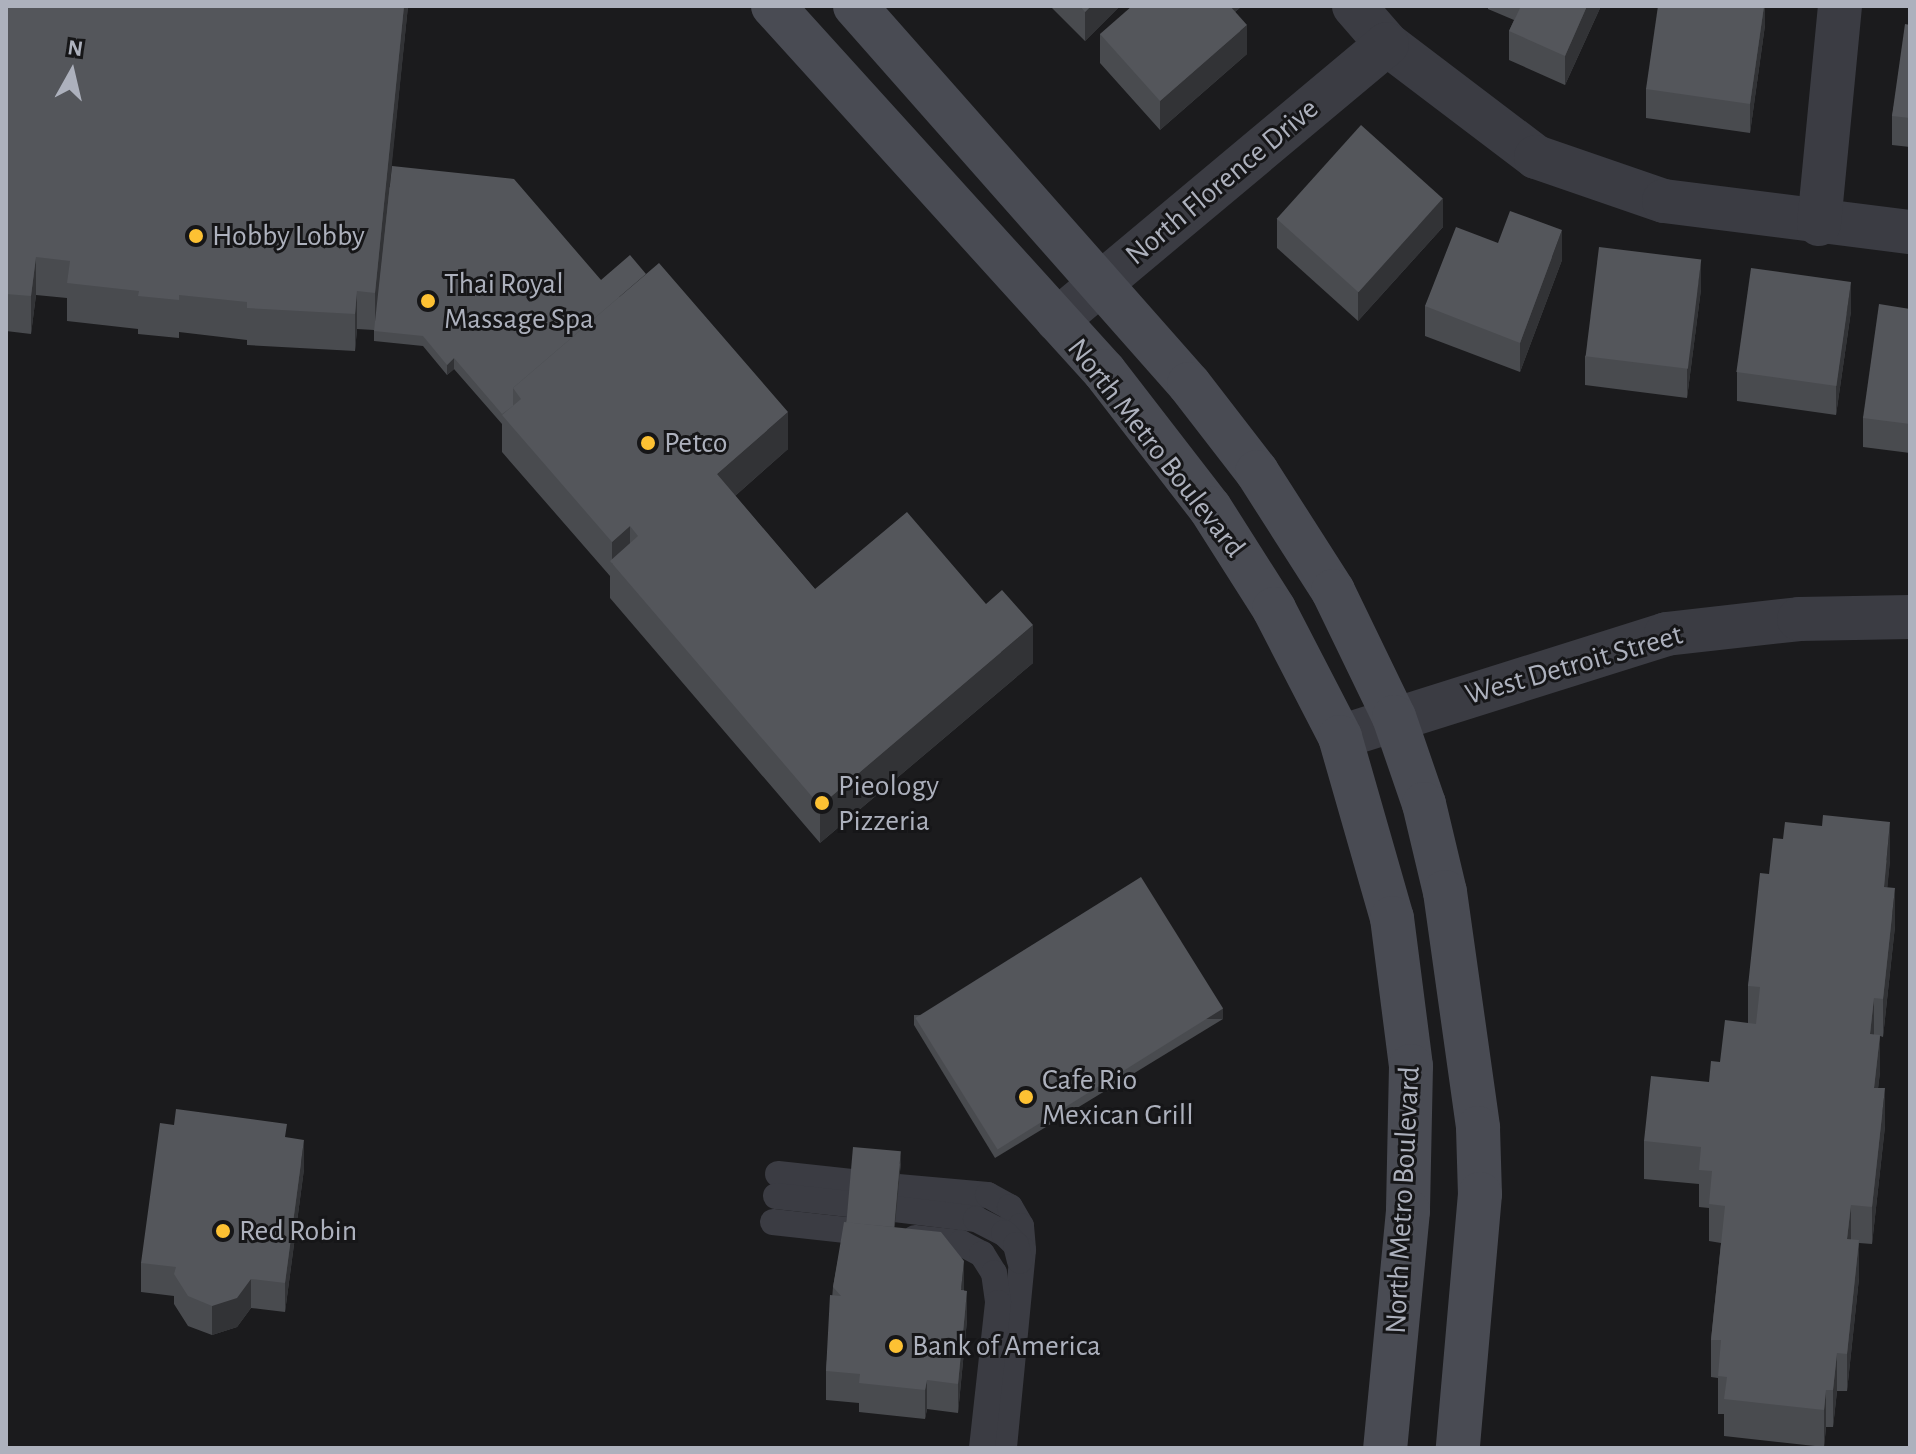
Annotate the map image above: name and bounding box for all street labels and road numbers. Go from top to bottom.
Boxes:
street label: North Florence Drive [1118,91,1326,273]
street label: North Metro Boulevard [1059,331,1253,565]
street label: West Detroit Street [1461,617,1687,713]
street label: North Metro Boulevard [1378,1065,1428,1335]

